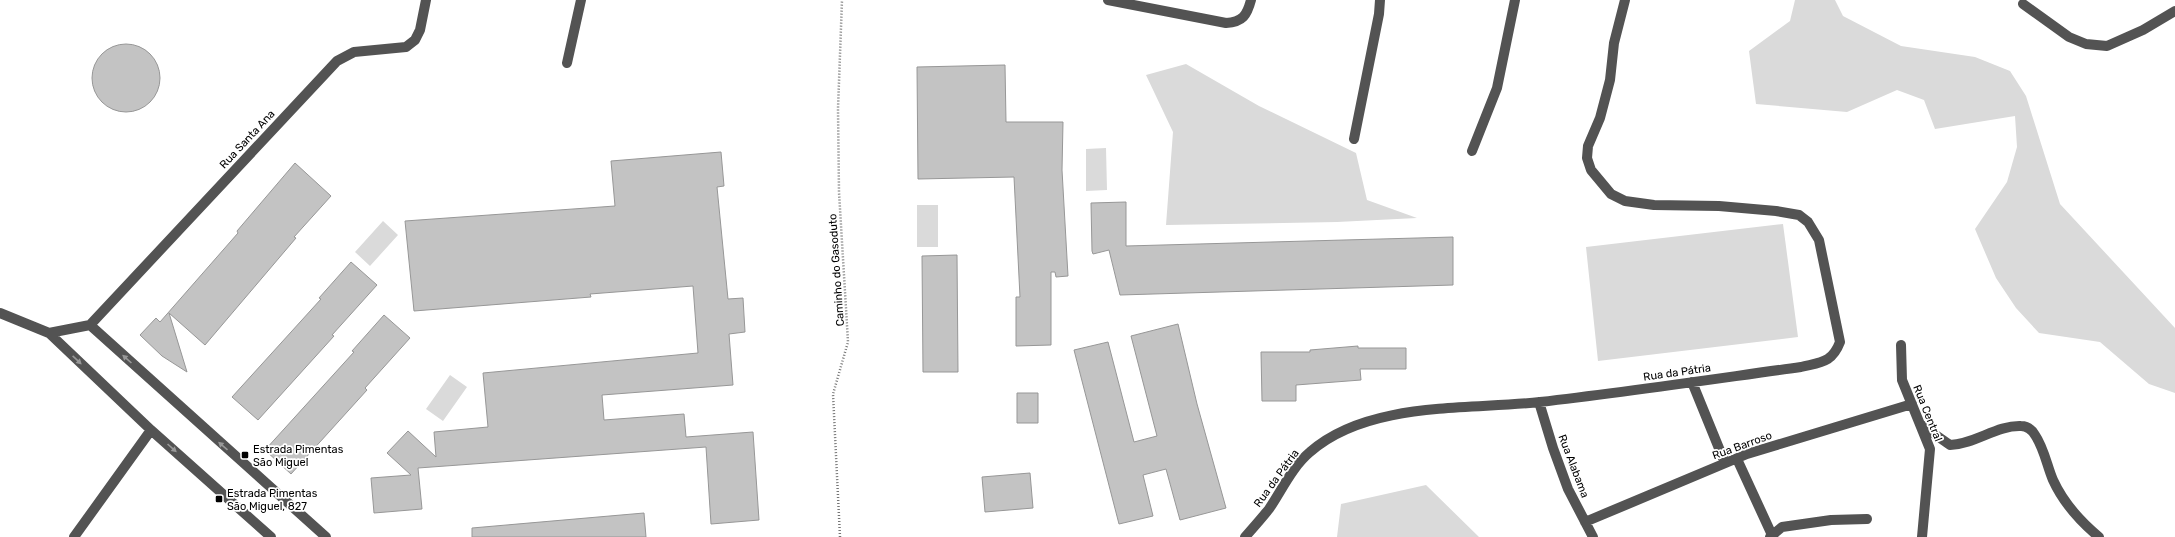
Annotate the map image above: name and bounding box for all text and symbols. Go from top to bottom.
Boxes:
street label: Rua Santa Ana [217,107,278,171]
street label: Caminho do Gasoduto [826,213,847,327]
one-way arrow [122,354,132,364]
one-way arrow [72,355,82,364]
street label: Rua da Pátria [1642,361,1712,384]
street label: Rua Central [1910,383,1945,443]
street label: Rua Barroso [1711,429,1774,462]
street label: Rua Alabama [1555,433,1592,500]
one-way arrow [218,442,229,451]
place label: Estrada Pimentas São Miguel [253,443,344,469]
one-way arrow [167,444,177,453]
street label: Rua da Pátria [1251,447,1302,510]
marker: Estrada Pimentas São Miguel [240,450,250,460]
place label: Estrada Pimentas São Miguel, 827 [227,487,318,513]
marker: Estrada Pimentas São Miguel, 827 [214,494,224,504]

